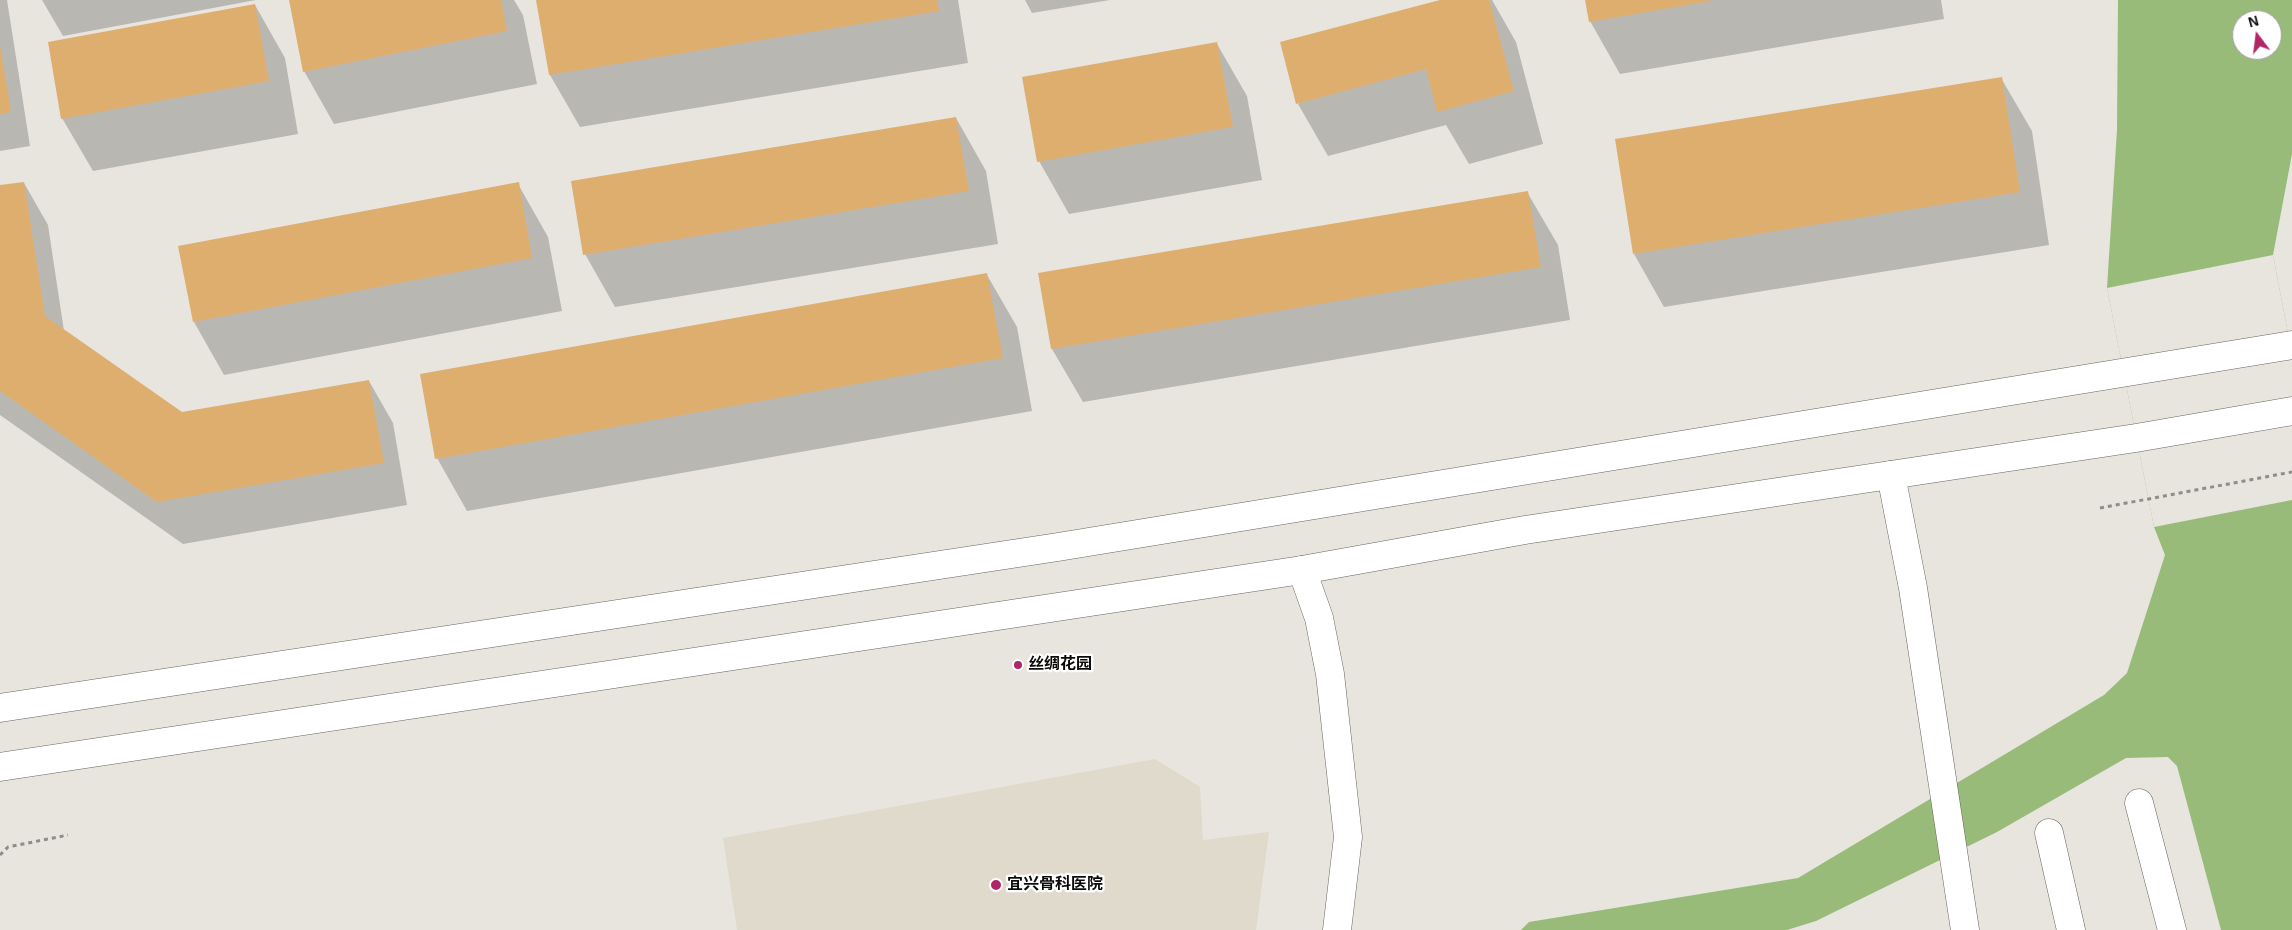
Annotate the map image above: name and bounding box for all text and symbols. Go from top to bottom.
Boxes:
north arrow [2232,10,2282,60]
text: N [2246,12,2260,31]
place label: 丝绸花园 [1028,655,1092,675]
marker: 丝绸花园 [1012,659,1024,671]
place label: 宜兴骨科医院 [1007,875,1103,895]
marker: 宜兴骨科医院 [989,878,1003,892]

